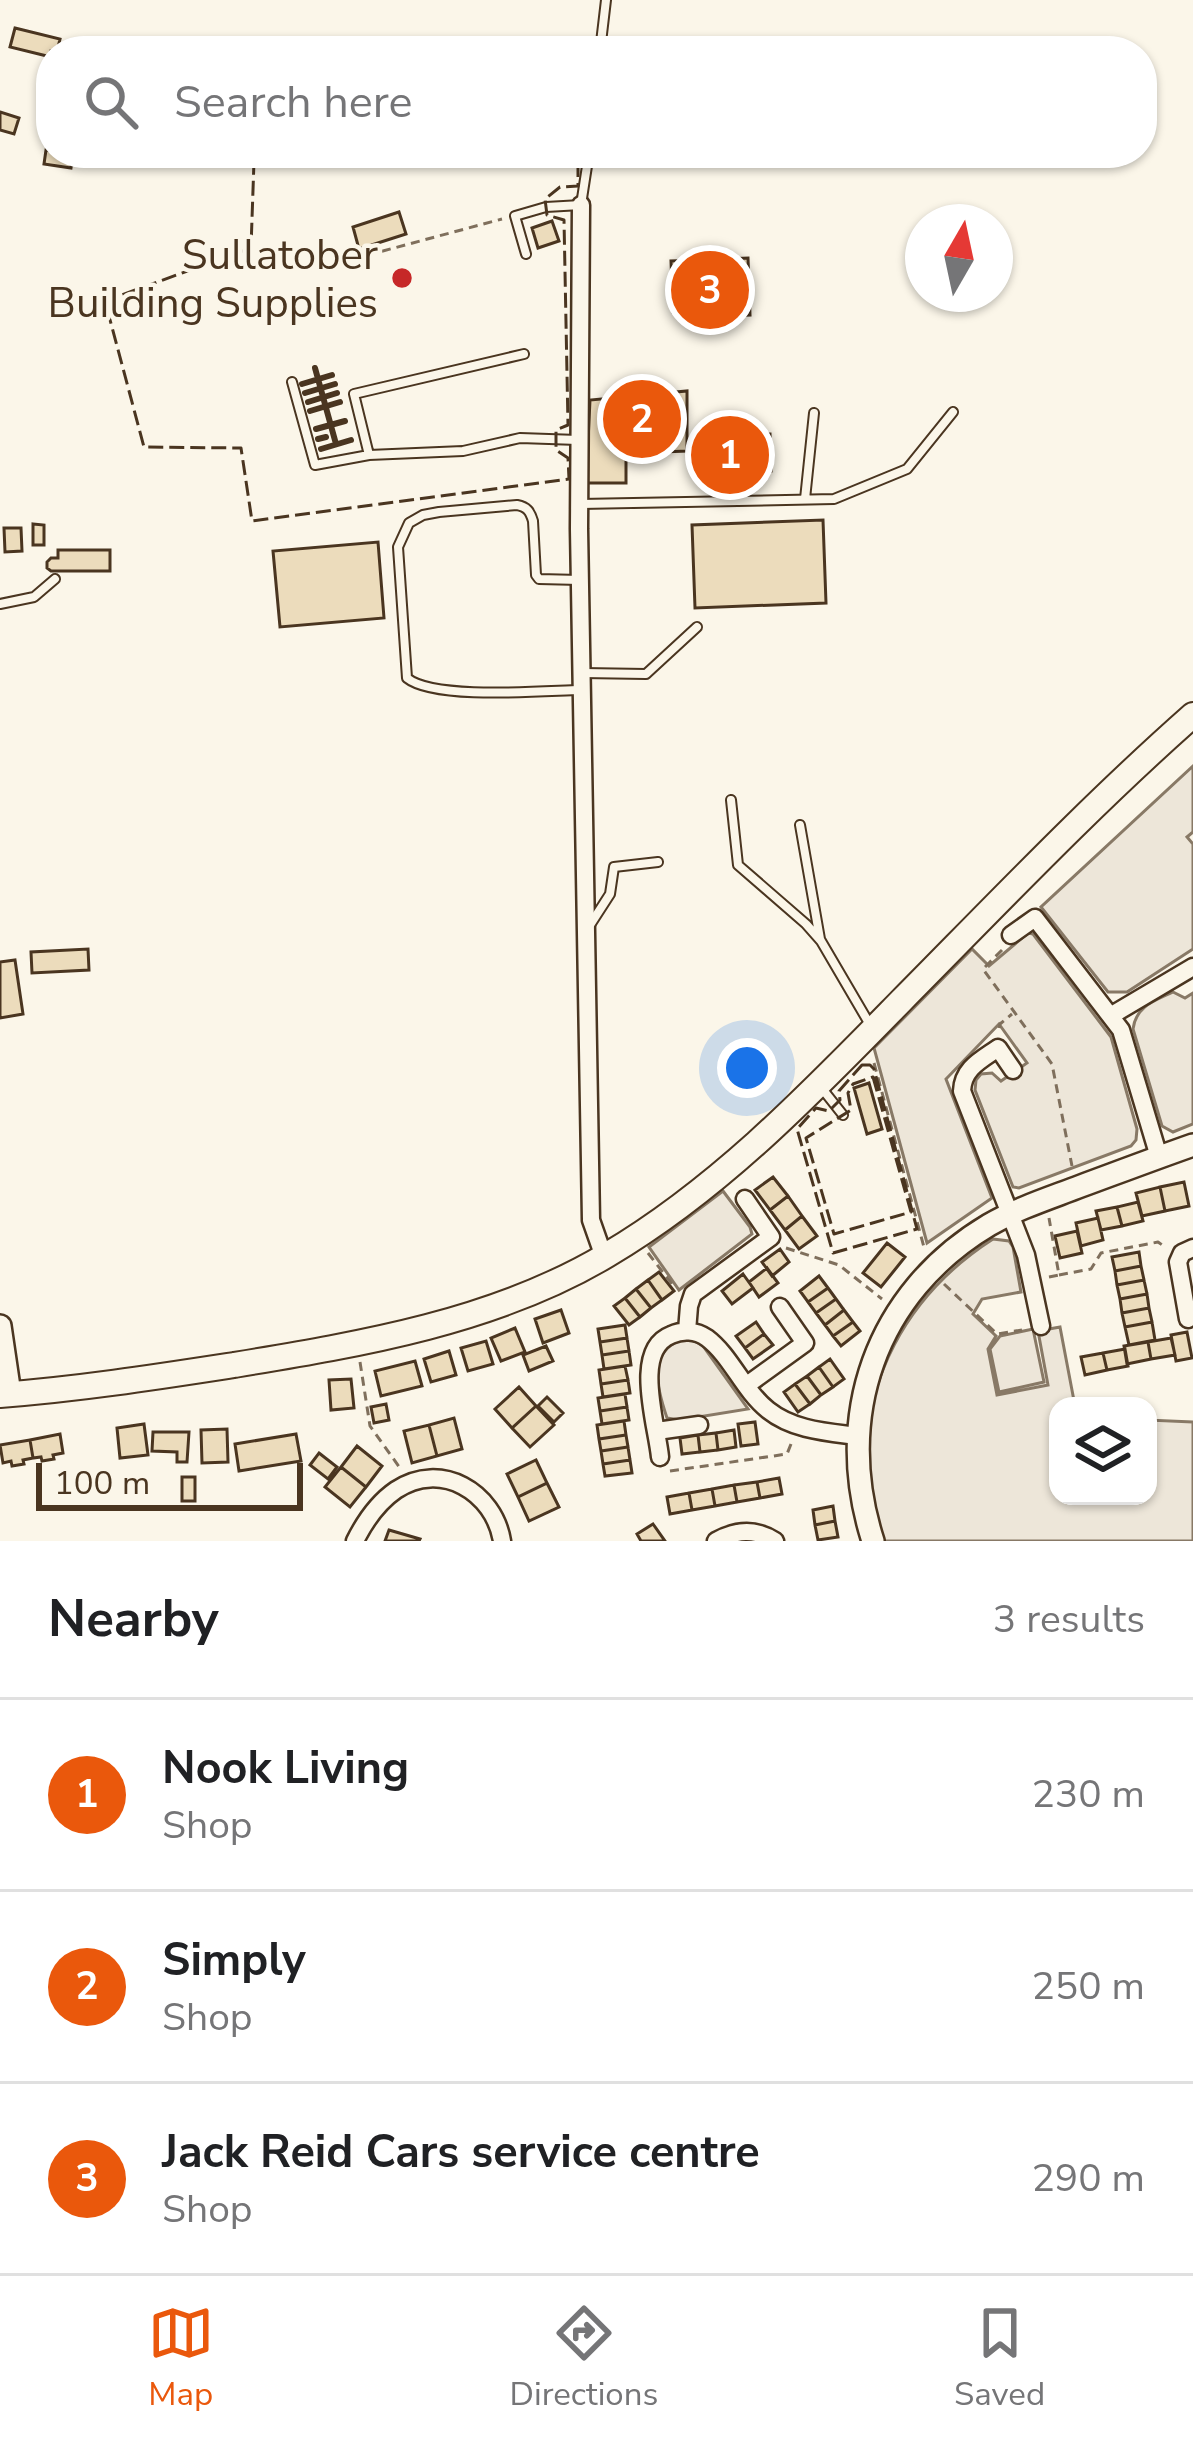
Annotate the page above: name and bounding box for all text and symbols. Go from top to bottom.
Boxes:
search box [36,36,1157,168]
icon: search [78,69,144,135]
text: Search here [174,72,413,133]
north arrow [905,204,1013,312]
place label: Sullatober Building Supplies [48,227,378,332]
pin: 3 [671,245,749,335]
marker: Sullatober Building Supplies [389,265,415,291]
pin: 2 [603,374,681,464]
pin: 1 [691,410,769,500]
your location [717,1038,777,1098]
map controls [1049,1397,1157,1505]
button: layers [1049,1397,1157,1505]
scale bar [36,1457,303,1510]
text: 100 m [54,1461,150,1506]
text: Nearby [48,1584,219,1654]
text: 3 results [993,1593,1145,1646]
text: Nook Living [162,1738,409,1799]
text: 1 [75,1768,99,1821]
text: 230 m [1031,1768,1145,1821]
text: Shop [162,1799,253,1852]
text: Simply [162,1930,306,1991]
text: 2 [75,1960,99,2013]
text: 250 m [1031,1960,1145,2013]
text: Shop [162,1991,253,2044]
text: Jack Reid Cars service centre [162,2122,760,2183]
text: 3 [75,2152,99,2205]
text: 290 m [1031,2152,1145,2205]
text: Shop [162,2183,253,2236]
tab: Map [148,2300,214,2417]
tab: Directions [510,2300,658,2417]
tab: Saved [954,2300,1045,2417]

